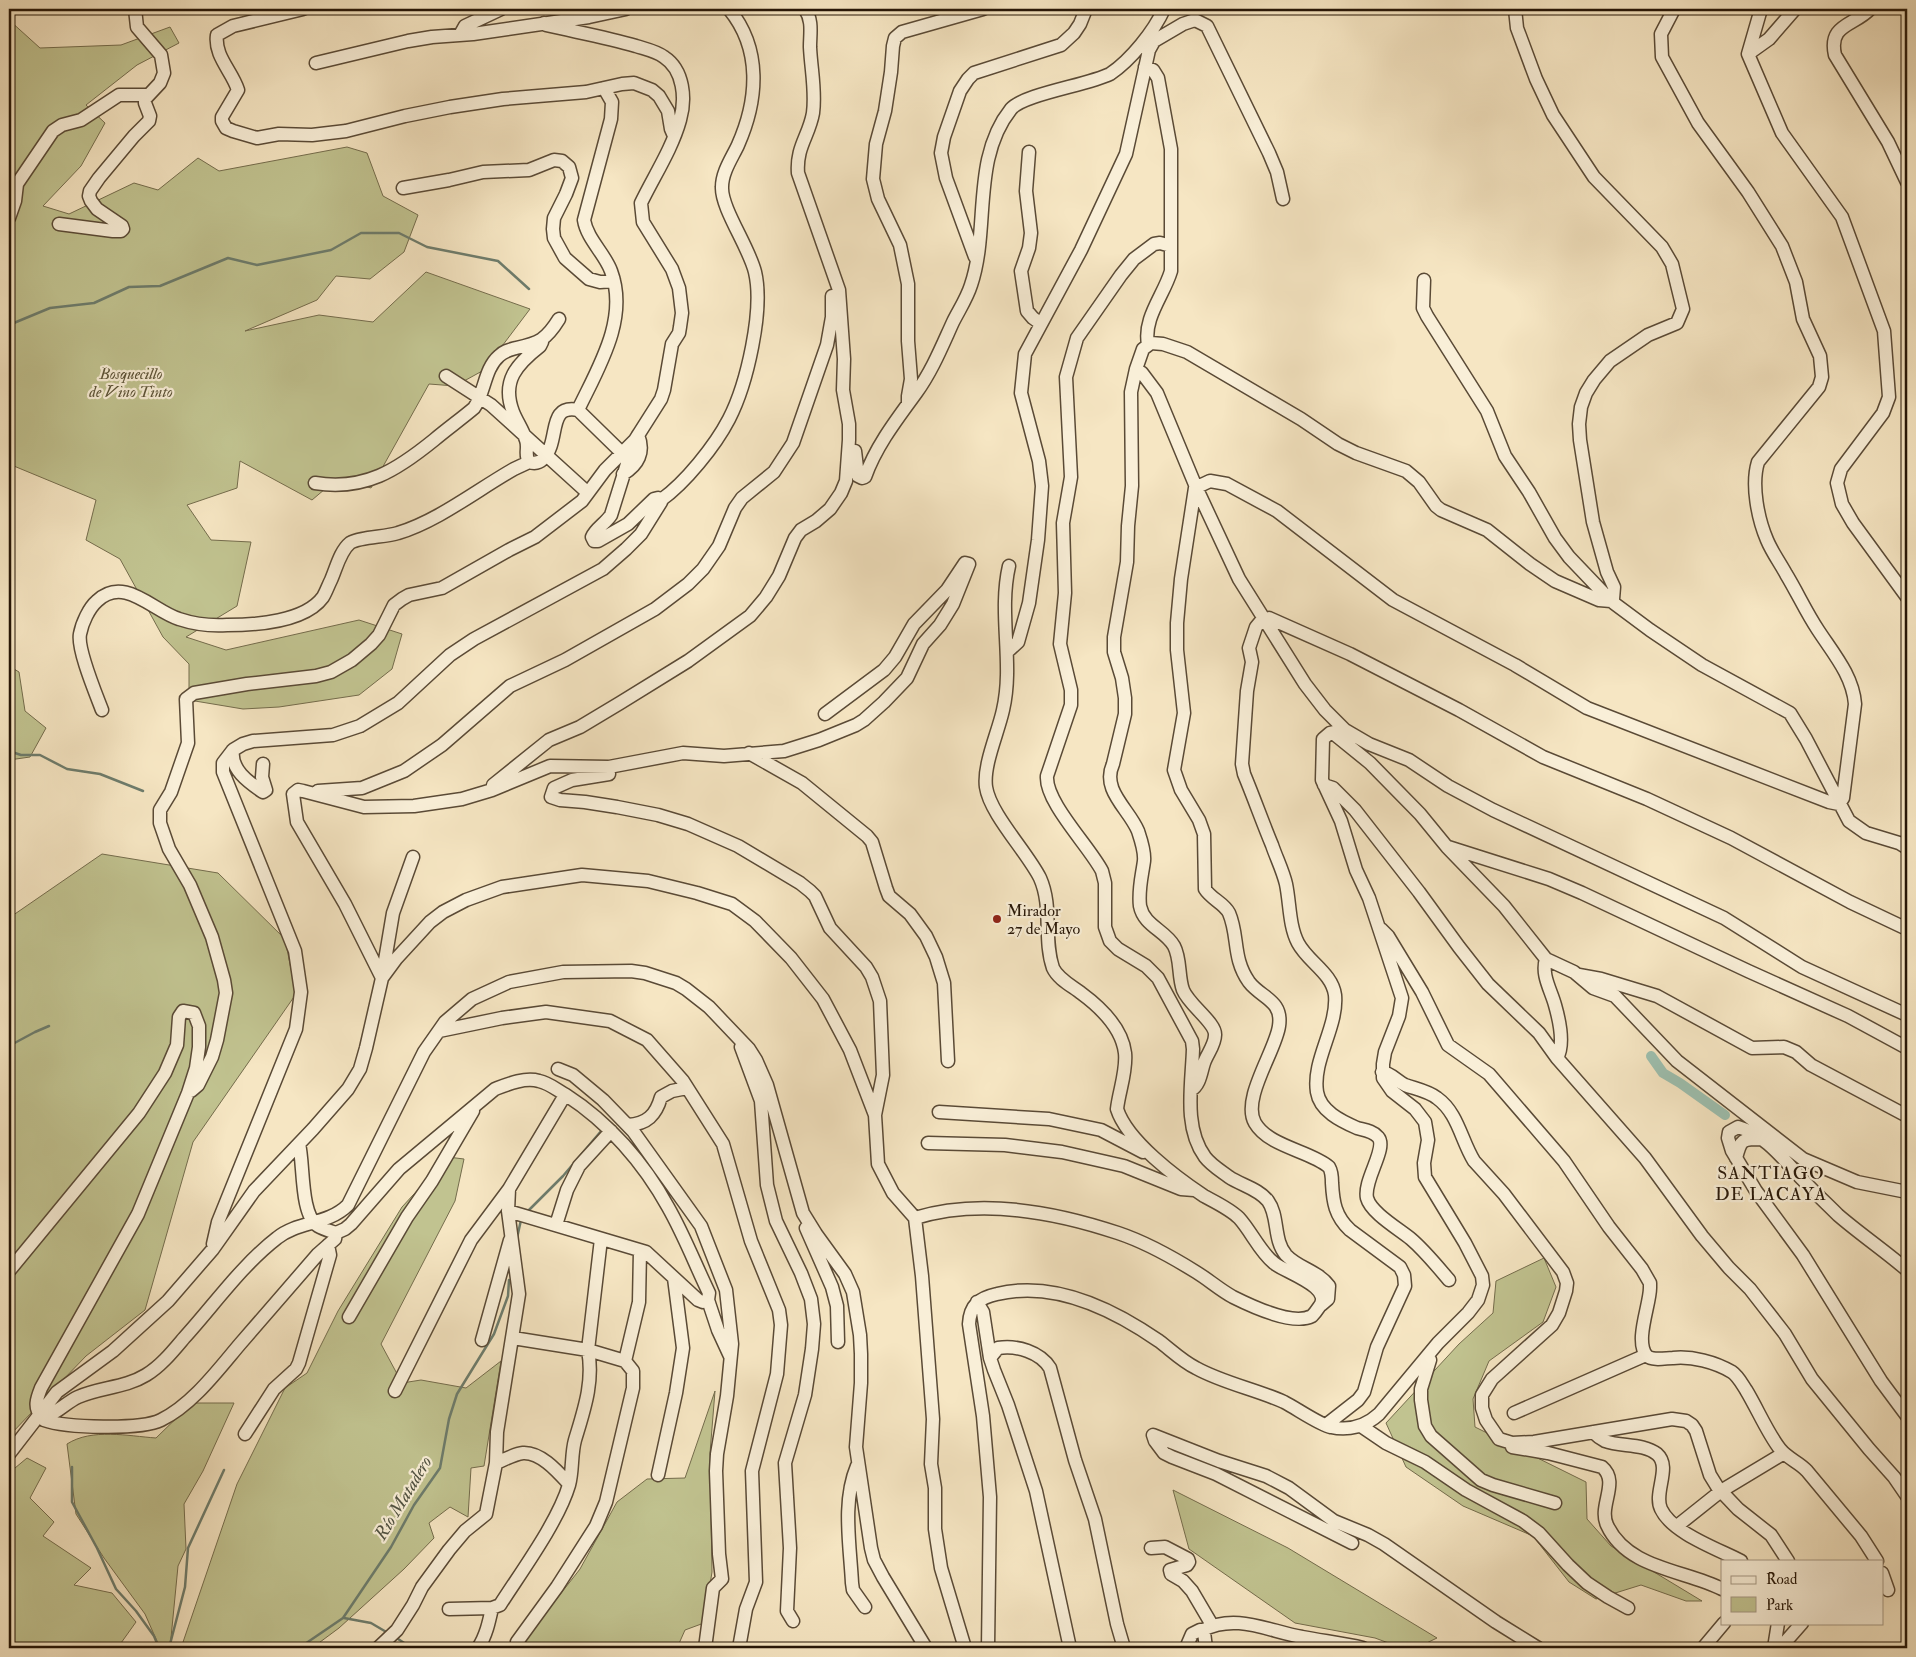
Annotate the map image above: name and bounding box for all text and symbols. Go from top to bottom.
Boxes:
park label: Bosquecillo de Vino Tinto [88,364,173,402]
place label: Mirador 27 de Mayo [1007,901,1080,939]
marker: Mirador 27 de Mayo [991,913,1003,925]
district label: SANTIAGO DE LACAYA [1715,1162,1827,1206]
water label: Río Matadero [369,1452,437,1545]
legend [1721,1560,1884,1624]
text: Road [1766,1570,1798,1589]
text: Park [1766,1596,1793,1615]

